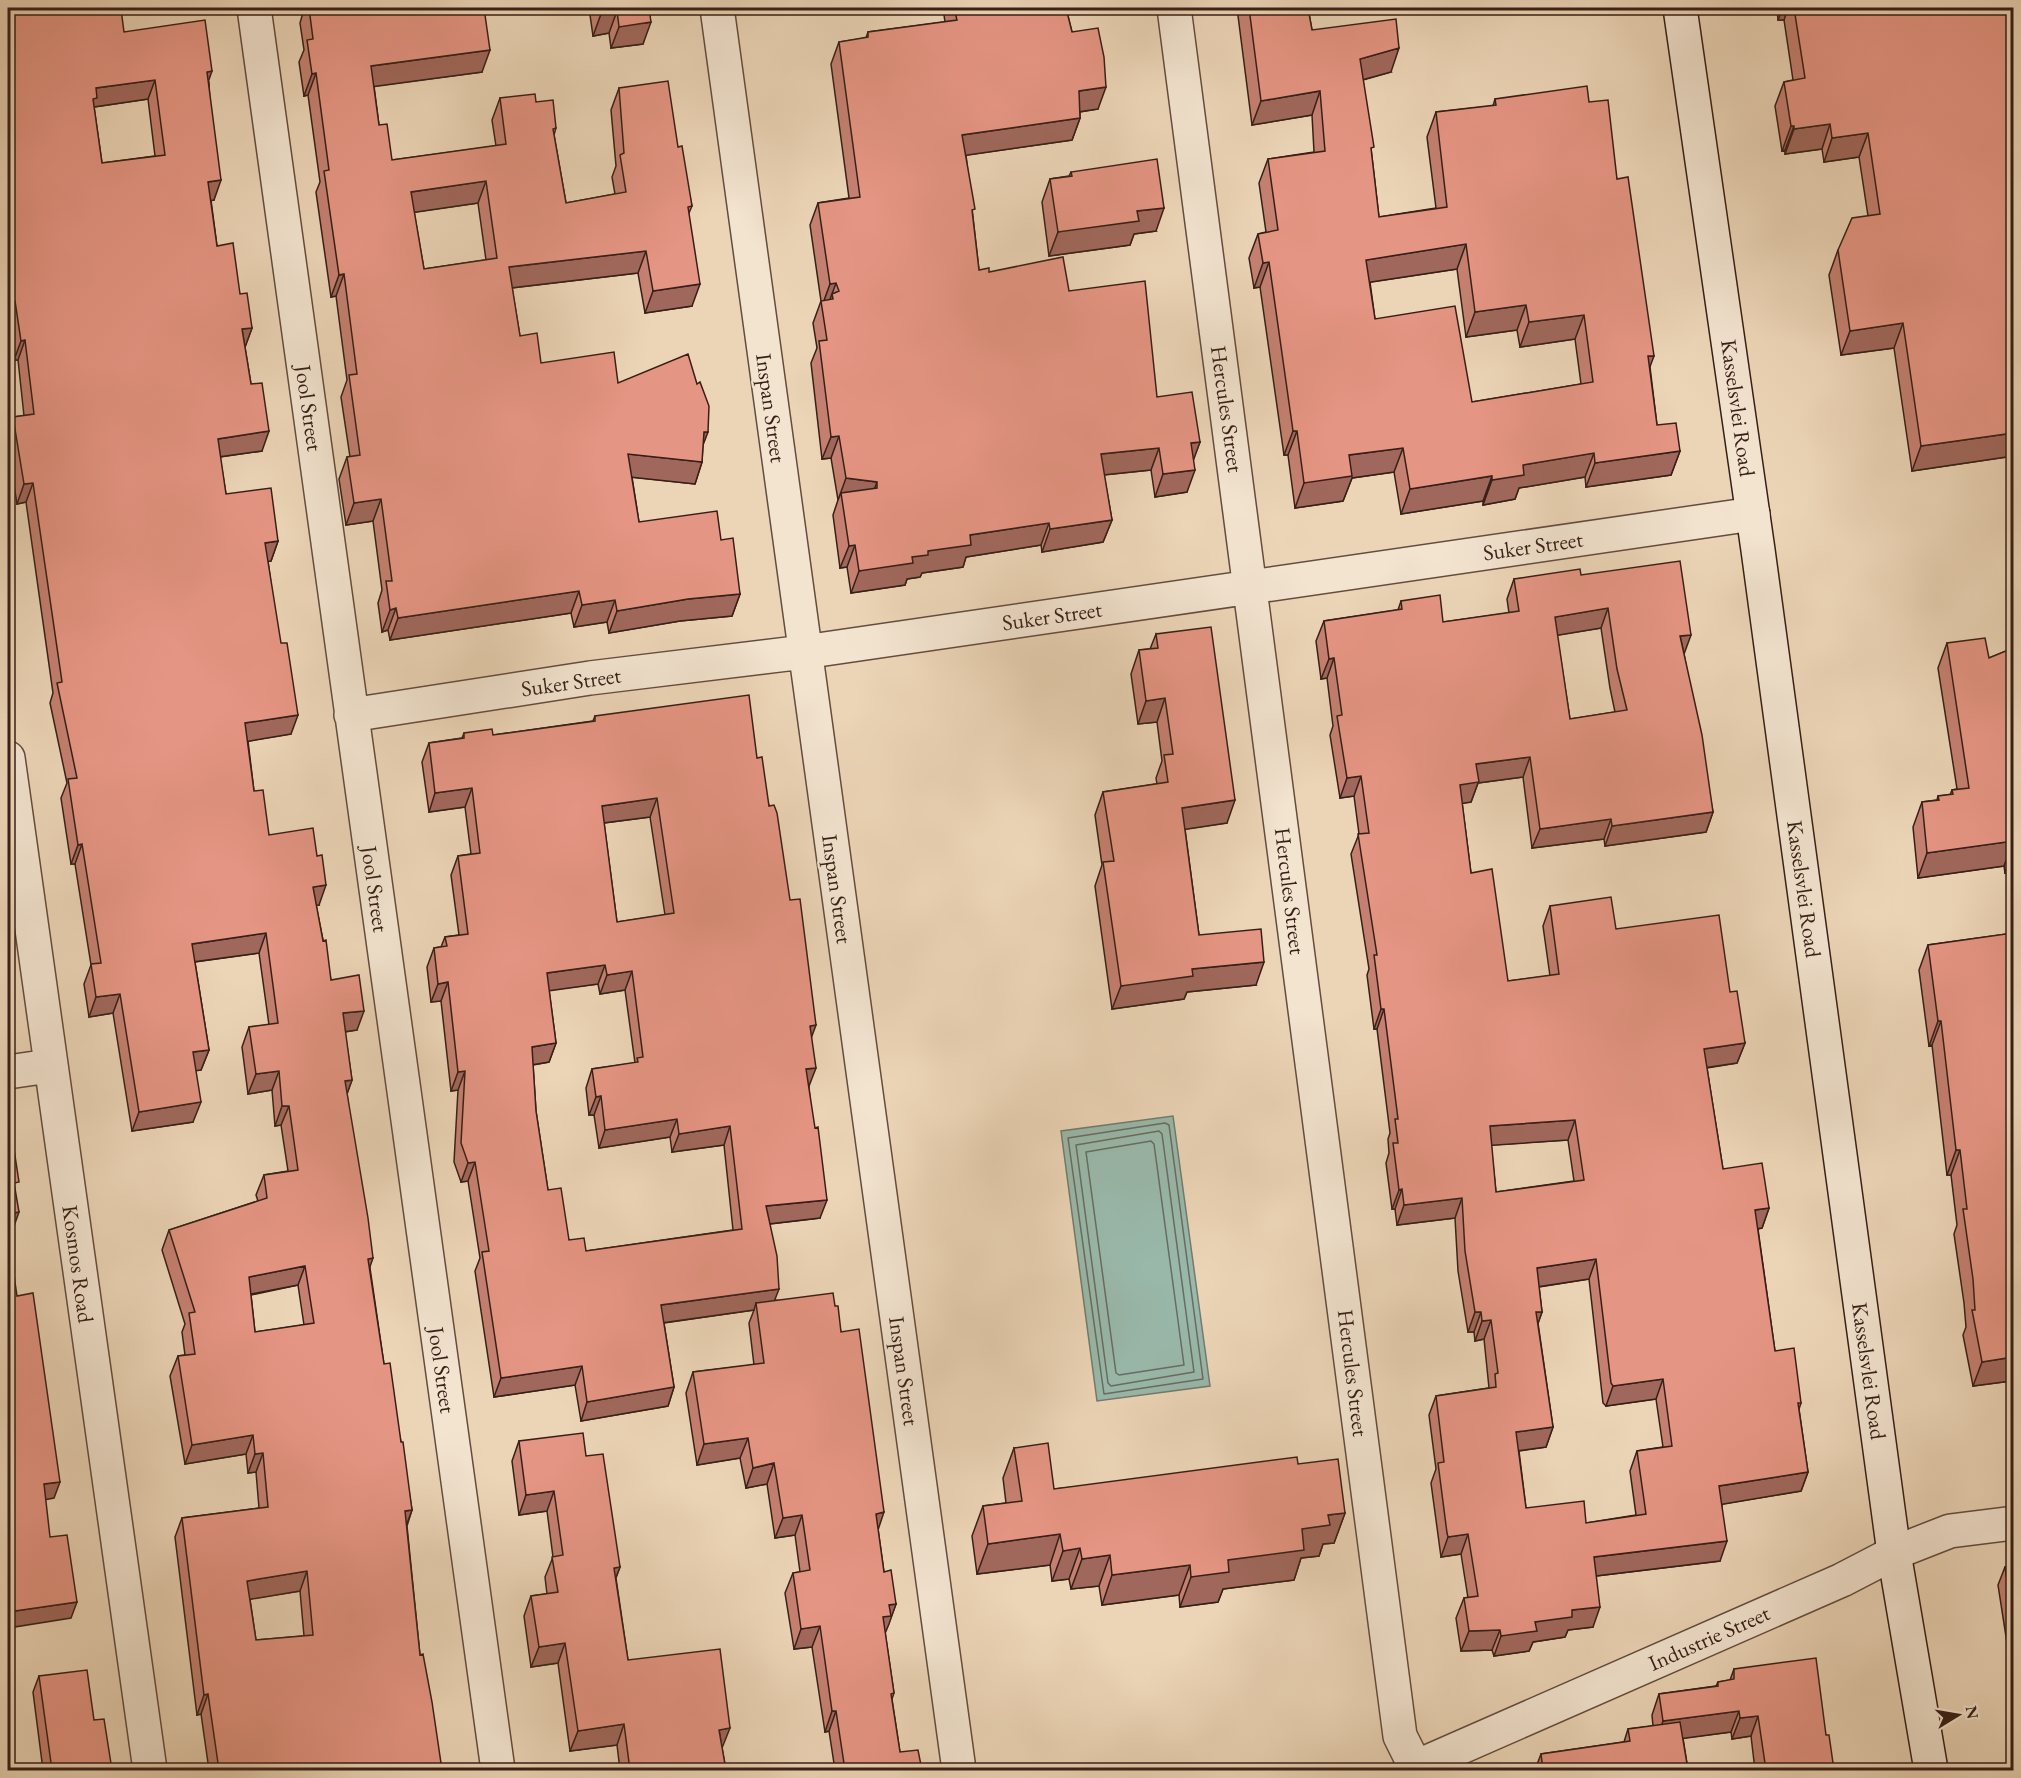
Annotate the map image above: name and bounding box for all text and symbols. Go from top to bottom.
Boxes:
street label: Kasselsvlei Road [1714,338,1762,479]
street label: Hercules Street [1204,344,1250,474]
street label: Inspan Street [749,351,793,465]
street label: Jool Street [288,361,329,453]
street label: Suker Street [1481,525,1585,567]
street label: Suker Street [1000,595,1104,637]
street label: Suker Street [519,661,623,703]
street label: Kasselsvlei Road [1780,819,1828,960]
street label: Hercules Street [1268,826,1312,956]
street label: Inspan Street [815,832,859,946]
street label: Jool Street [354,842,395,934]
street label: Kosmos Road [55,1203,101,1326]
street label: Kasselsvlei Road [1845,1301,1893,1442]
street label: Hercules Street [1331,1308,1375,1438]
street label: Inspan Street [882,1314,926,1428]
street label: Jool Street [421,1323,462,1415]
street label: Industrie Street [1644,1598,1774,1678]
north arrow [1928,1685,1988,1745]
text: N [1961,1704,1984,1721]

